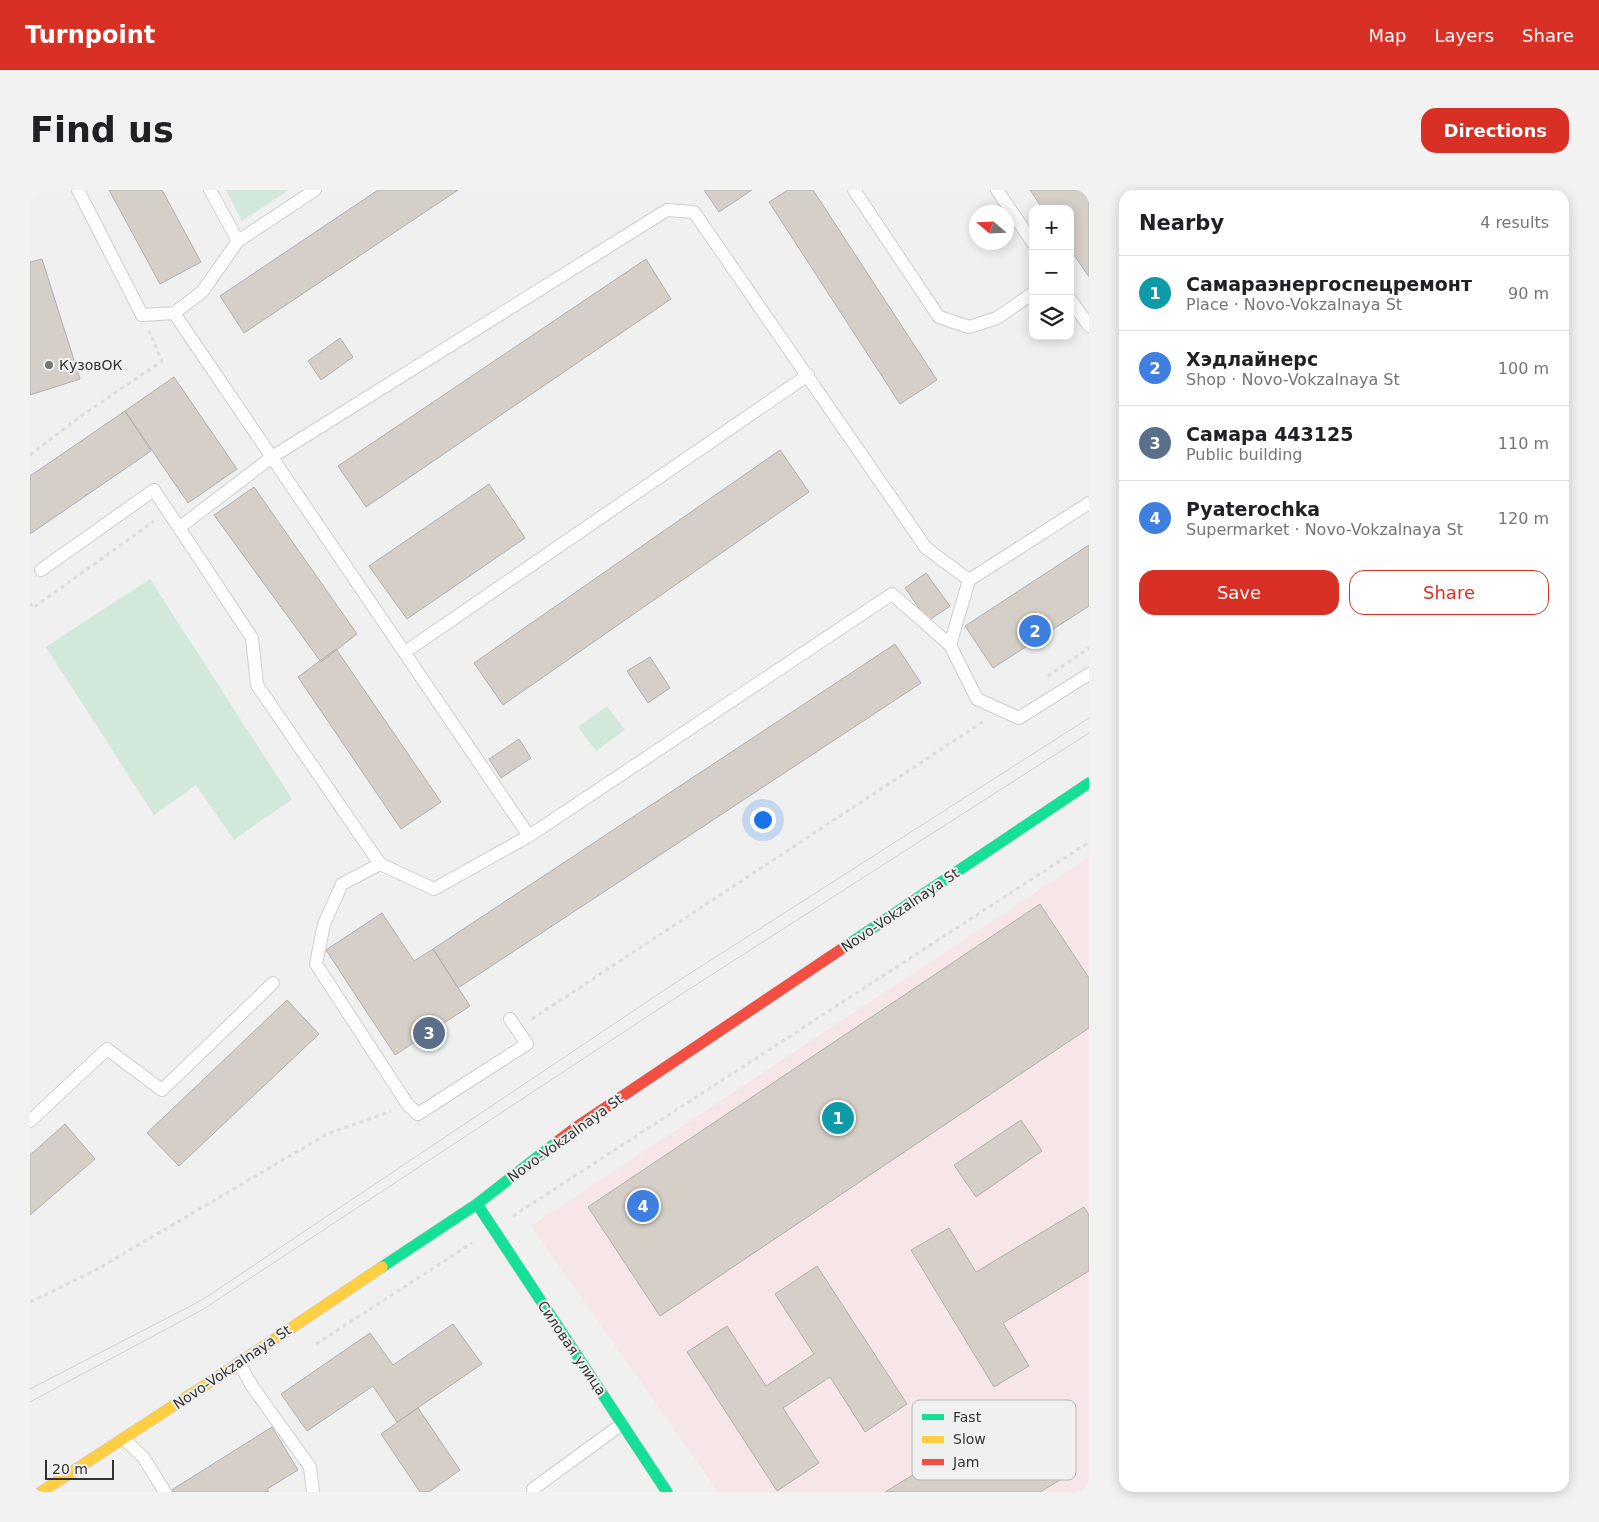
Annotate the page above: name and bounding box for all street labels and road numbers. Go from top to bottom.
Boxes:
street label: Novo-Vokzalnaya St [838,864,962,955]
street label: Novo-Vokzalnaya St [504,1091,626,1185]
street label: Силовая улица [534,1298,610,1398]
street label: Novo-Vokzalnaya St [170,1321,294,1412]

